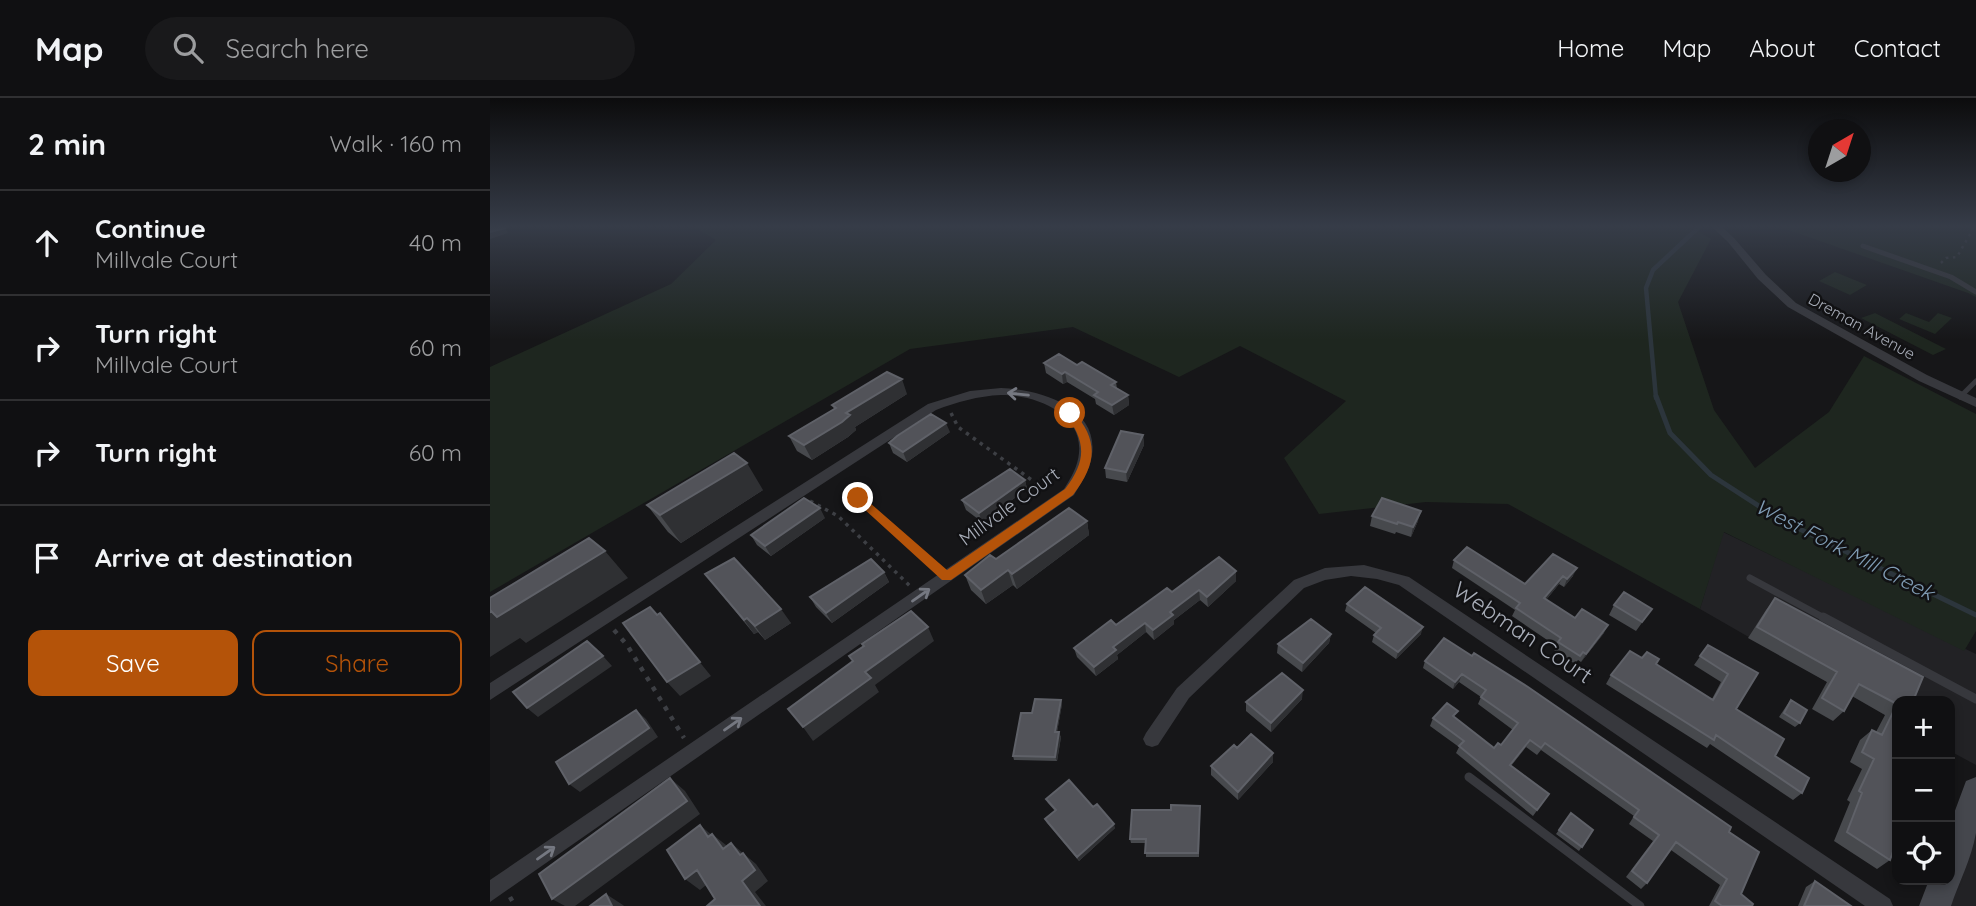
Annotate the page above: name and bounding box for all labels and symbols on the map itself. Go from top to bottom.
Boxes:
north arrow [1808,119,1871,182]
street label: Dreman Avenue [1805,288,1919,364]
one-way arrow [1007,387,1030,400]
route start [1054,397,1085,428]
street label: Millvale Court [954,462,1064,550]
route end [842,482,873,513]
water label: West Fork Mill Creek [1751,493,1940,606]
street label: Webman Court [1448,575,1598,689]
one-way arrow [911,587,930,602]
one-way arrow [723,717,742,731]
one-way arrow [536,846,555,860]

